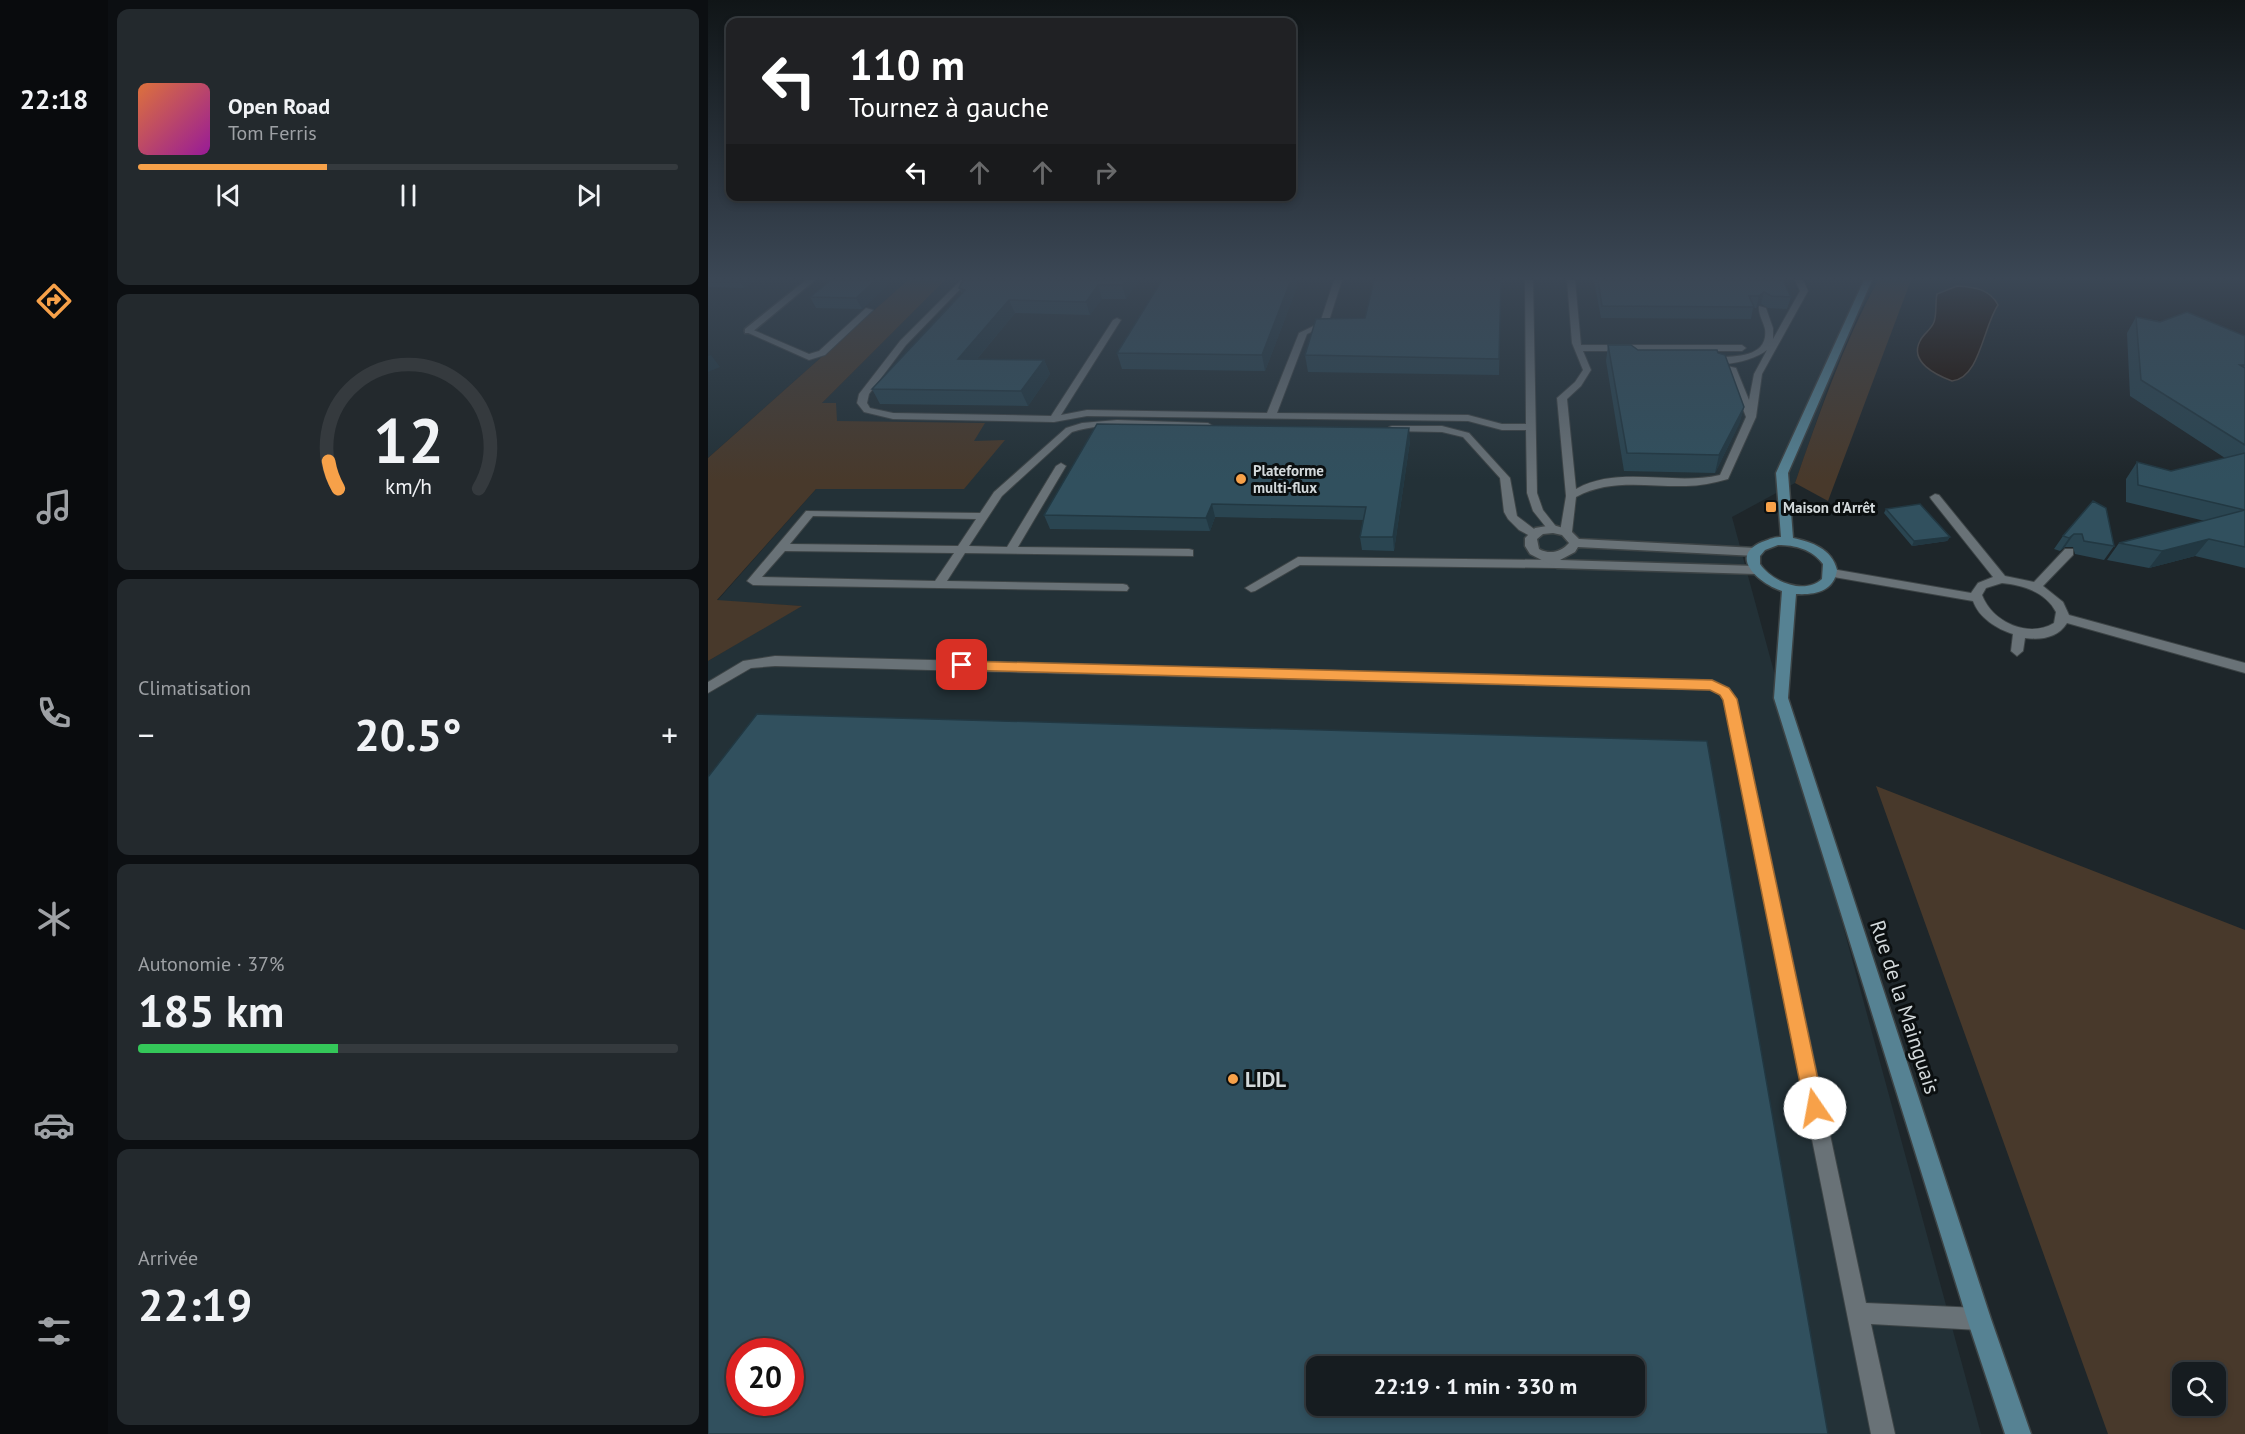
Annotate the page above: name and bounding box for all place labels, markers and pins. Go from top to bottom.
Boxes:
place label: Plateforme multi-flux [1253,461,1324,497]
marker: Plateforme multi-flux [1234,472,1248,486]
place label: Maison d'Arrêt [1783,498,1876,517]
marker: Maison d'Arrêt [1764,500,1778,514]
pin [936,639,987,690]
place label: LIDL [1245,1066,1286,1093]
marker: LIDL [1226,1072,1240,1086]

